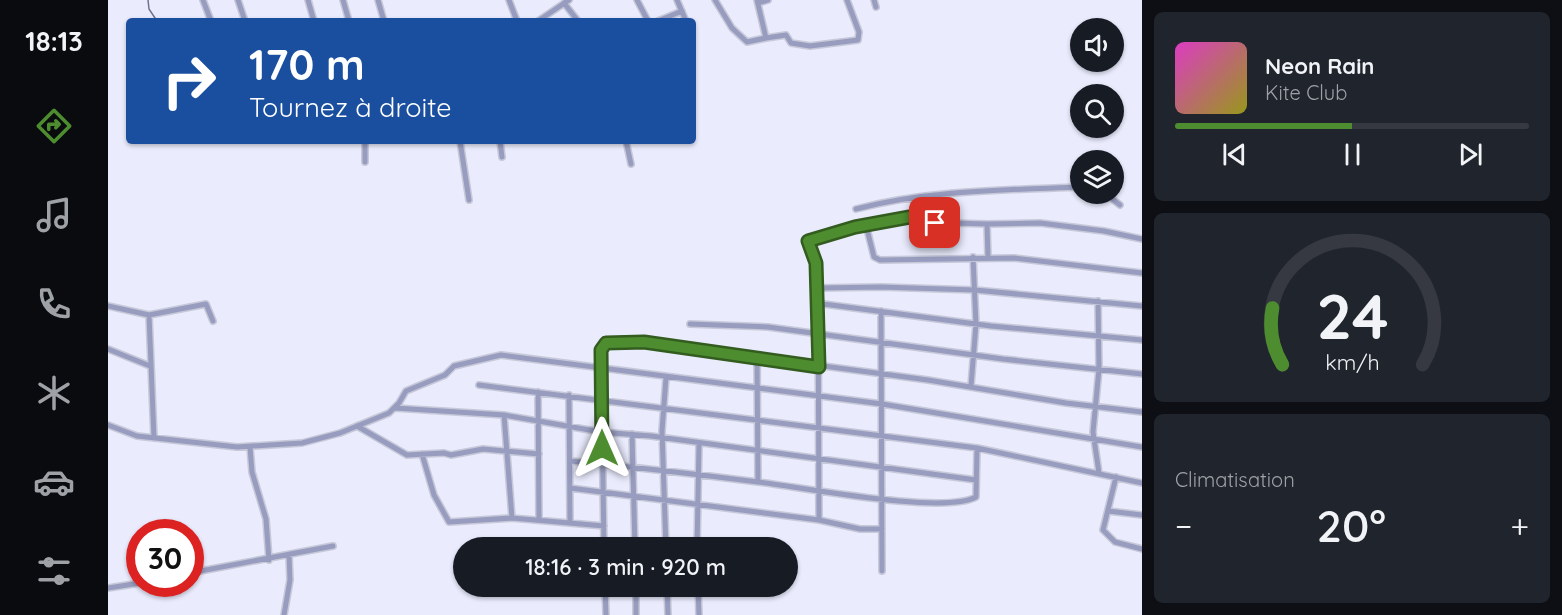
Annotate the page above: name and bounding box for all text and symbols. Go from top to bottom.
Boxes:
map controls [1070,18,1124,204]
button: sound [1070,18,1124,72]
text: 18:13 [25,24,83,58]
text: 170 m [249,38,365,91]
icon: right [150,42,228,120]
text: Neon Rain [1265,52,1374,80]
text: Kite Club [1265,80,1347,105]
button: search [1070,84,1124,138]
text: Tournez à droite [249,90,452,124]
icon: directions [33,105,75,147]
icon: previous [1218,138,1251,171]
icon: pause [1336,138,1369,171]
icon: next [1454,138,1487,171]
button: layers [1070,150,1124,204]
icon: music [33,194,75,236]
pin [909,197,960,248]
icon: arrive [918,206,951,239]
text: 24 [1316,277,1388,355]
icon: phone [33,283,75,325]
text: km/h [1325,349,1379,375]
icon: climate [33,372,75,414]
position arrow [570,416,634,480]
icon: car [33,461,75,503]
text: Climatisation [1175,467,1295,492]
text: 20° [1317,497,1386,553]
text: − [1175,505,1192,546]
text: + [1510,505,1529,546]
speed limit sign: 30 [126,519,204,597]
icon: filters [33,550,75,592]
text: 18:16 · 3 min · 920 m [525,553,726,581]

